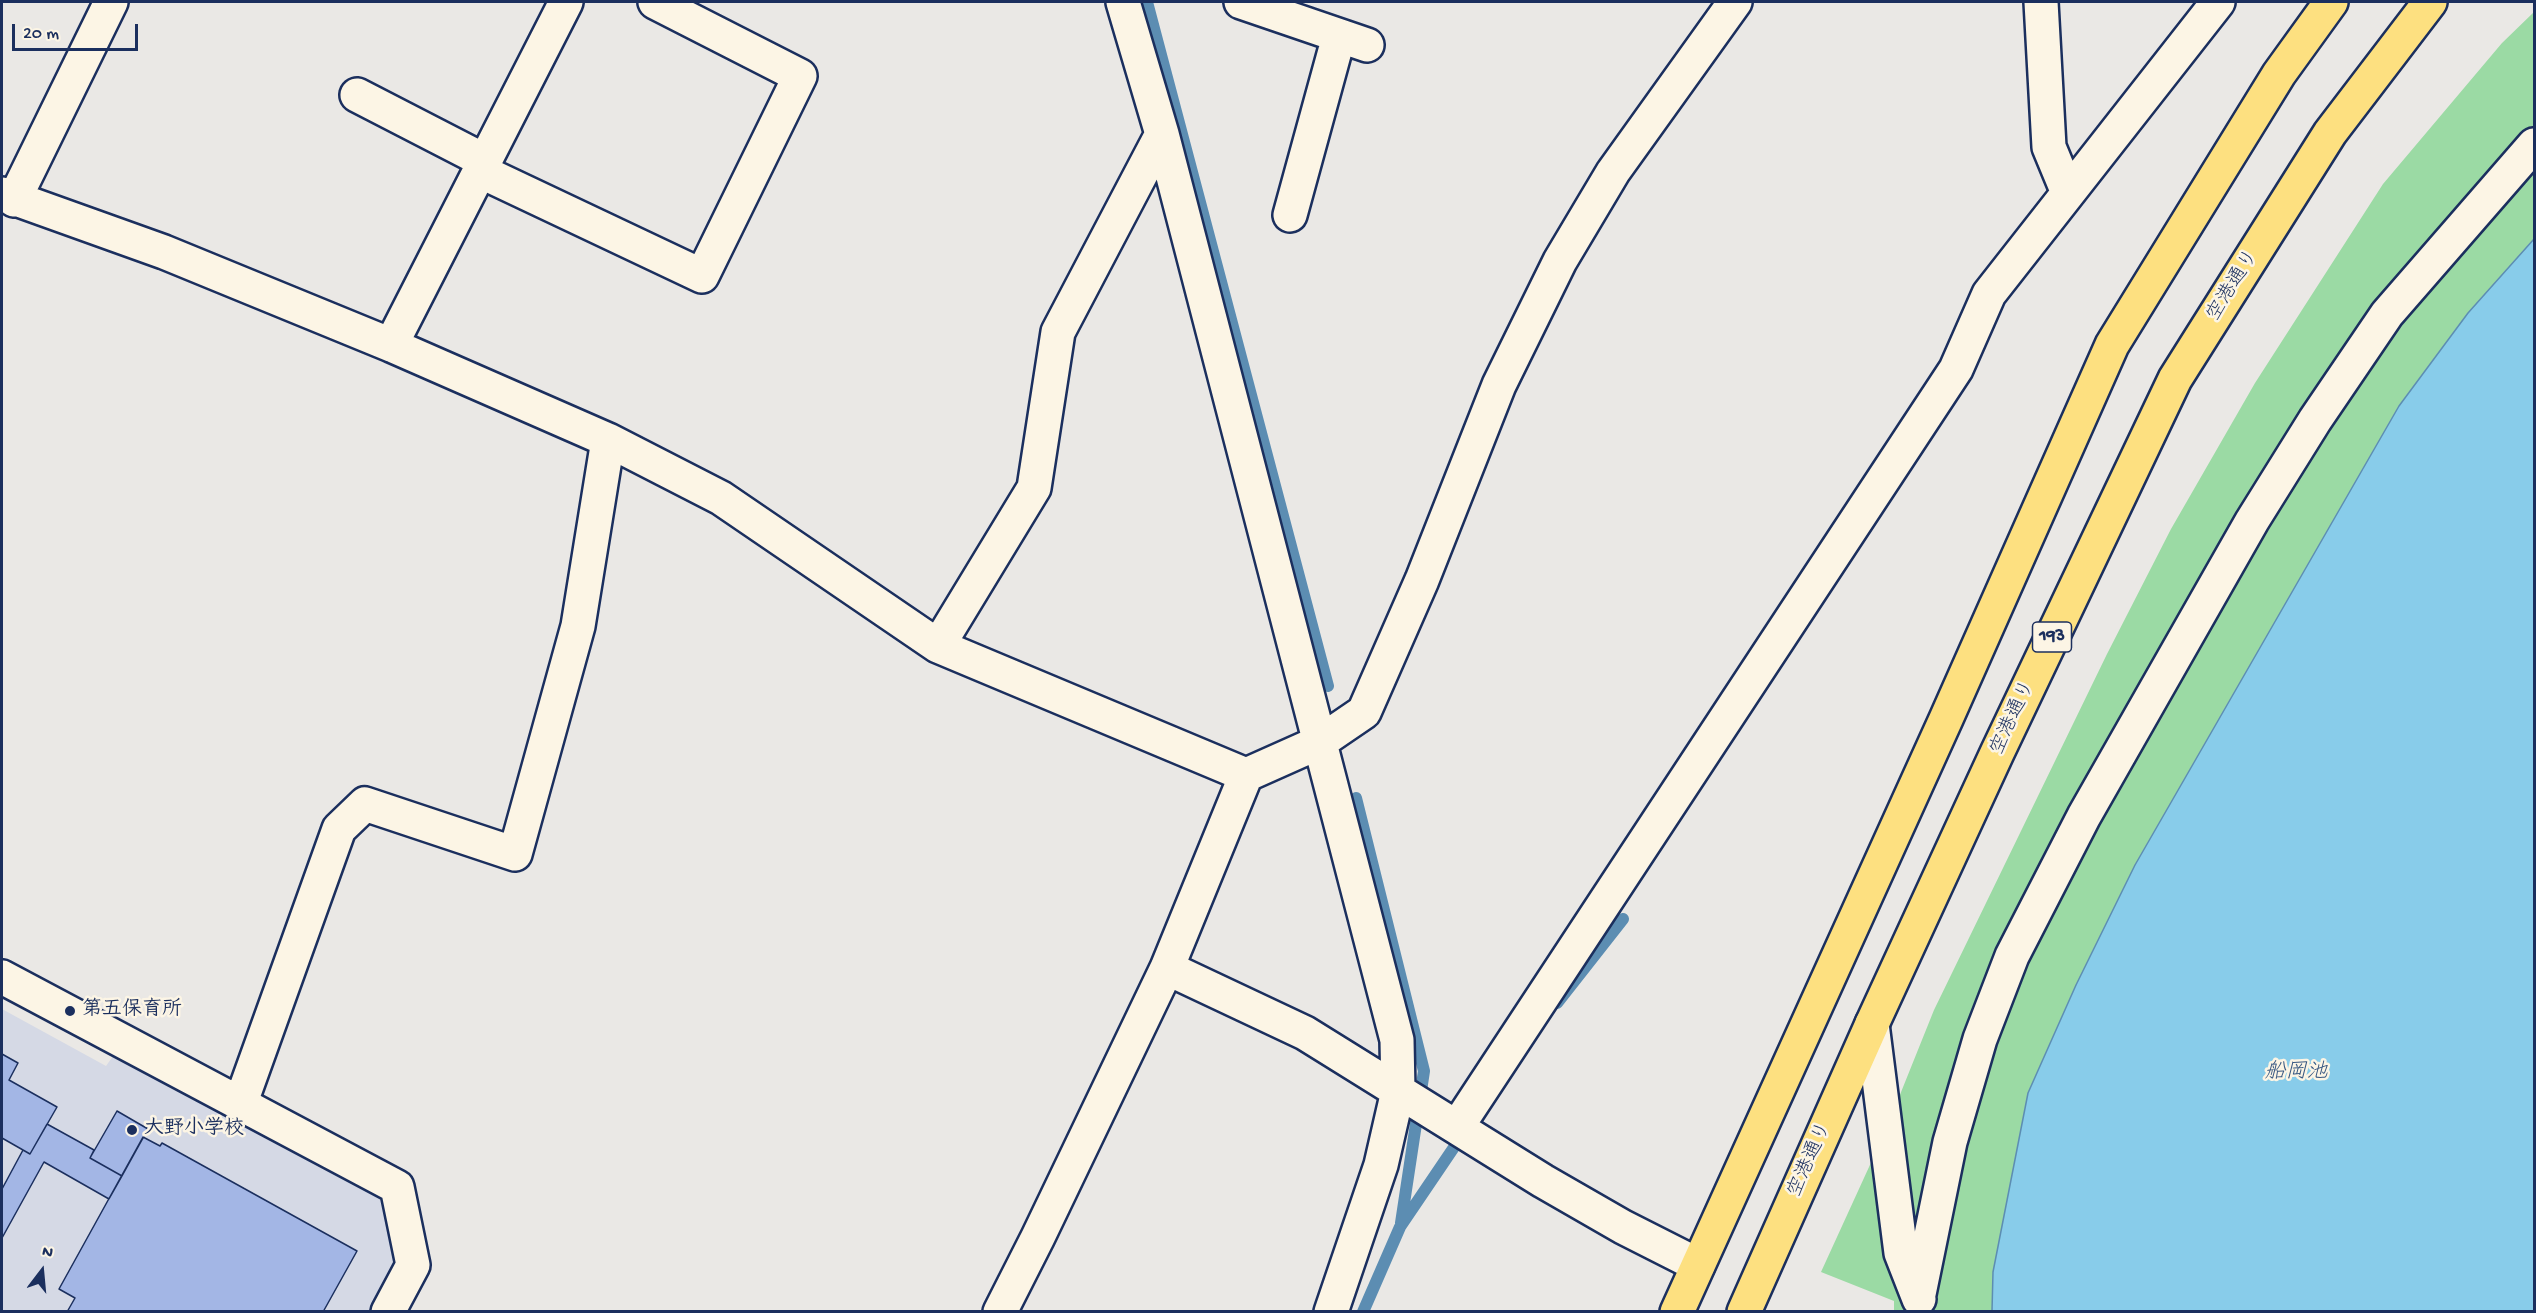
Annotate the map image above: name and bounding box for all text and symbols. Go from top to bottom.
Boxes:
scale bar [15,12,141,50]
text: 20 m [23,24,59,45]
street label: 空港通り [2203,246,2265,326]
road number: 193 [2032,622,2072,652]
street label: 空港通り [1986,677,2042,759]
place label: 第五保育所 [82,999,182,1023]
marker: 第五保育所 [63,1004,77,1018]
water label: 船岡池 [2265,1061,2327,1087]
place label: 大野小学校 [144,1118,244,1142]
street label: 空港通り [1784,1119,1838,1201]
marker: 大野小学校 [125,1123,139,1137]
north arrow [12,1241,72,1301]
text: N [39,1243,55,1264]

